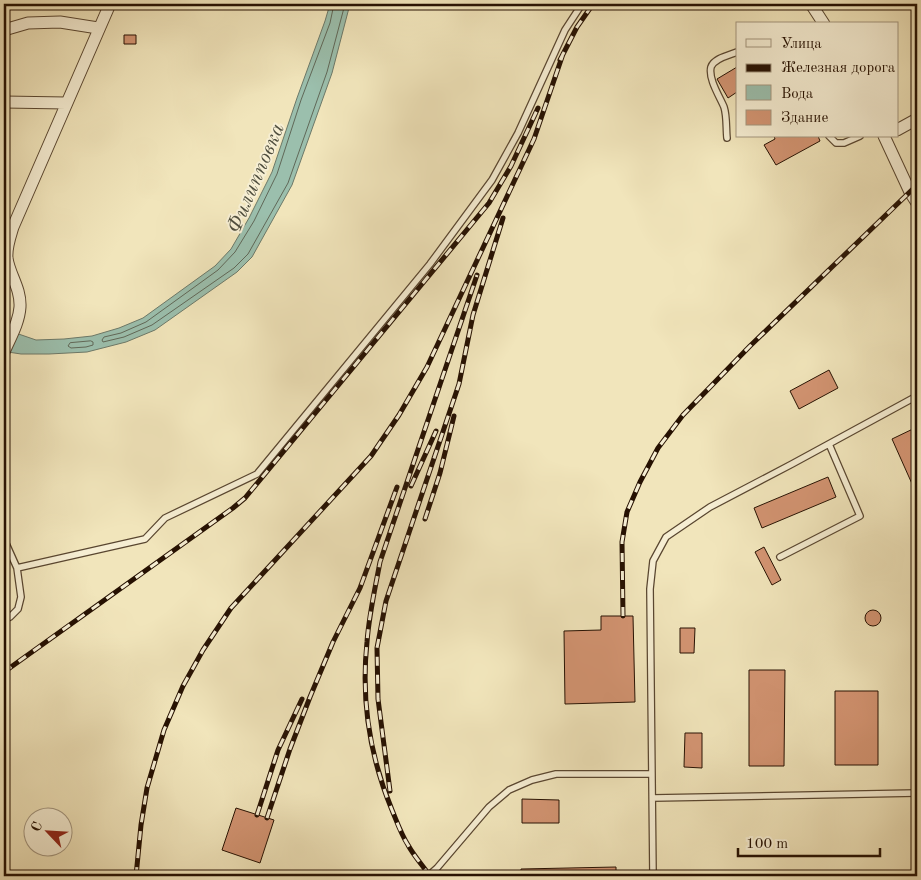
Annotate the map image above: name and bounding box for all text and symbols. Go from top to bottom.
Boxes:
legend [736,22,898,138]
text: Улица [781,37,822,52]
text: Железная дорога [781,61,896,76]
text: Вода [781,87,814,102]
text: Здание [781,111,828,126]
water label: Филипповка [224,120,289,237]
north arrow [22,808,72,858]
text: С [29,820,45,834]
scale bar [738,825,881,857]
text: 100 m [746,837,788,852]

